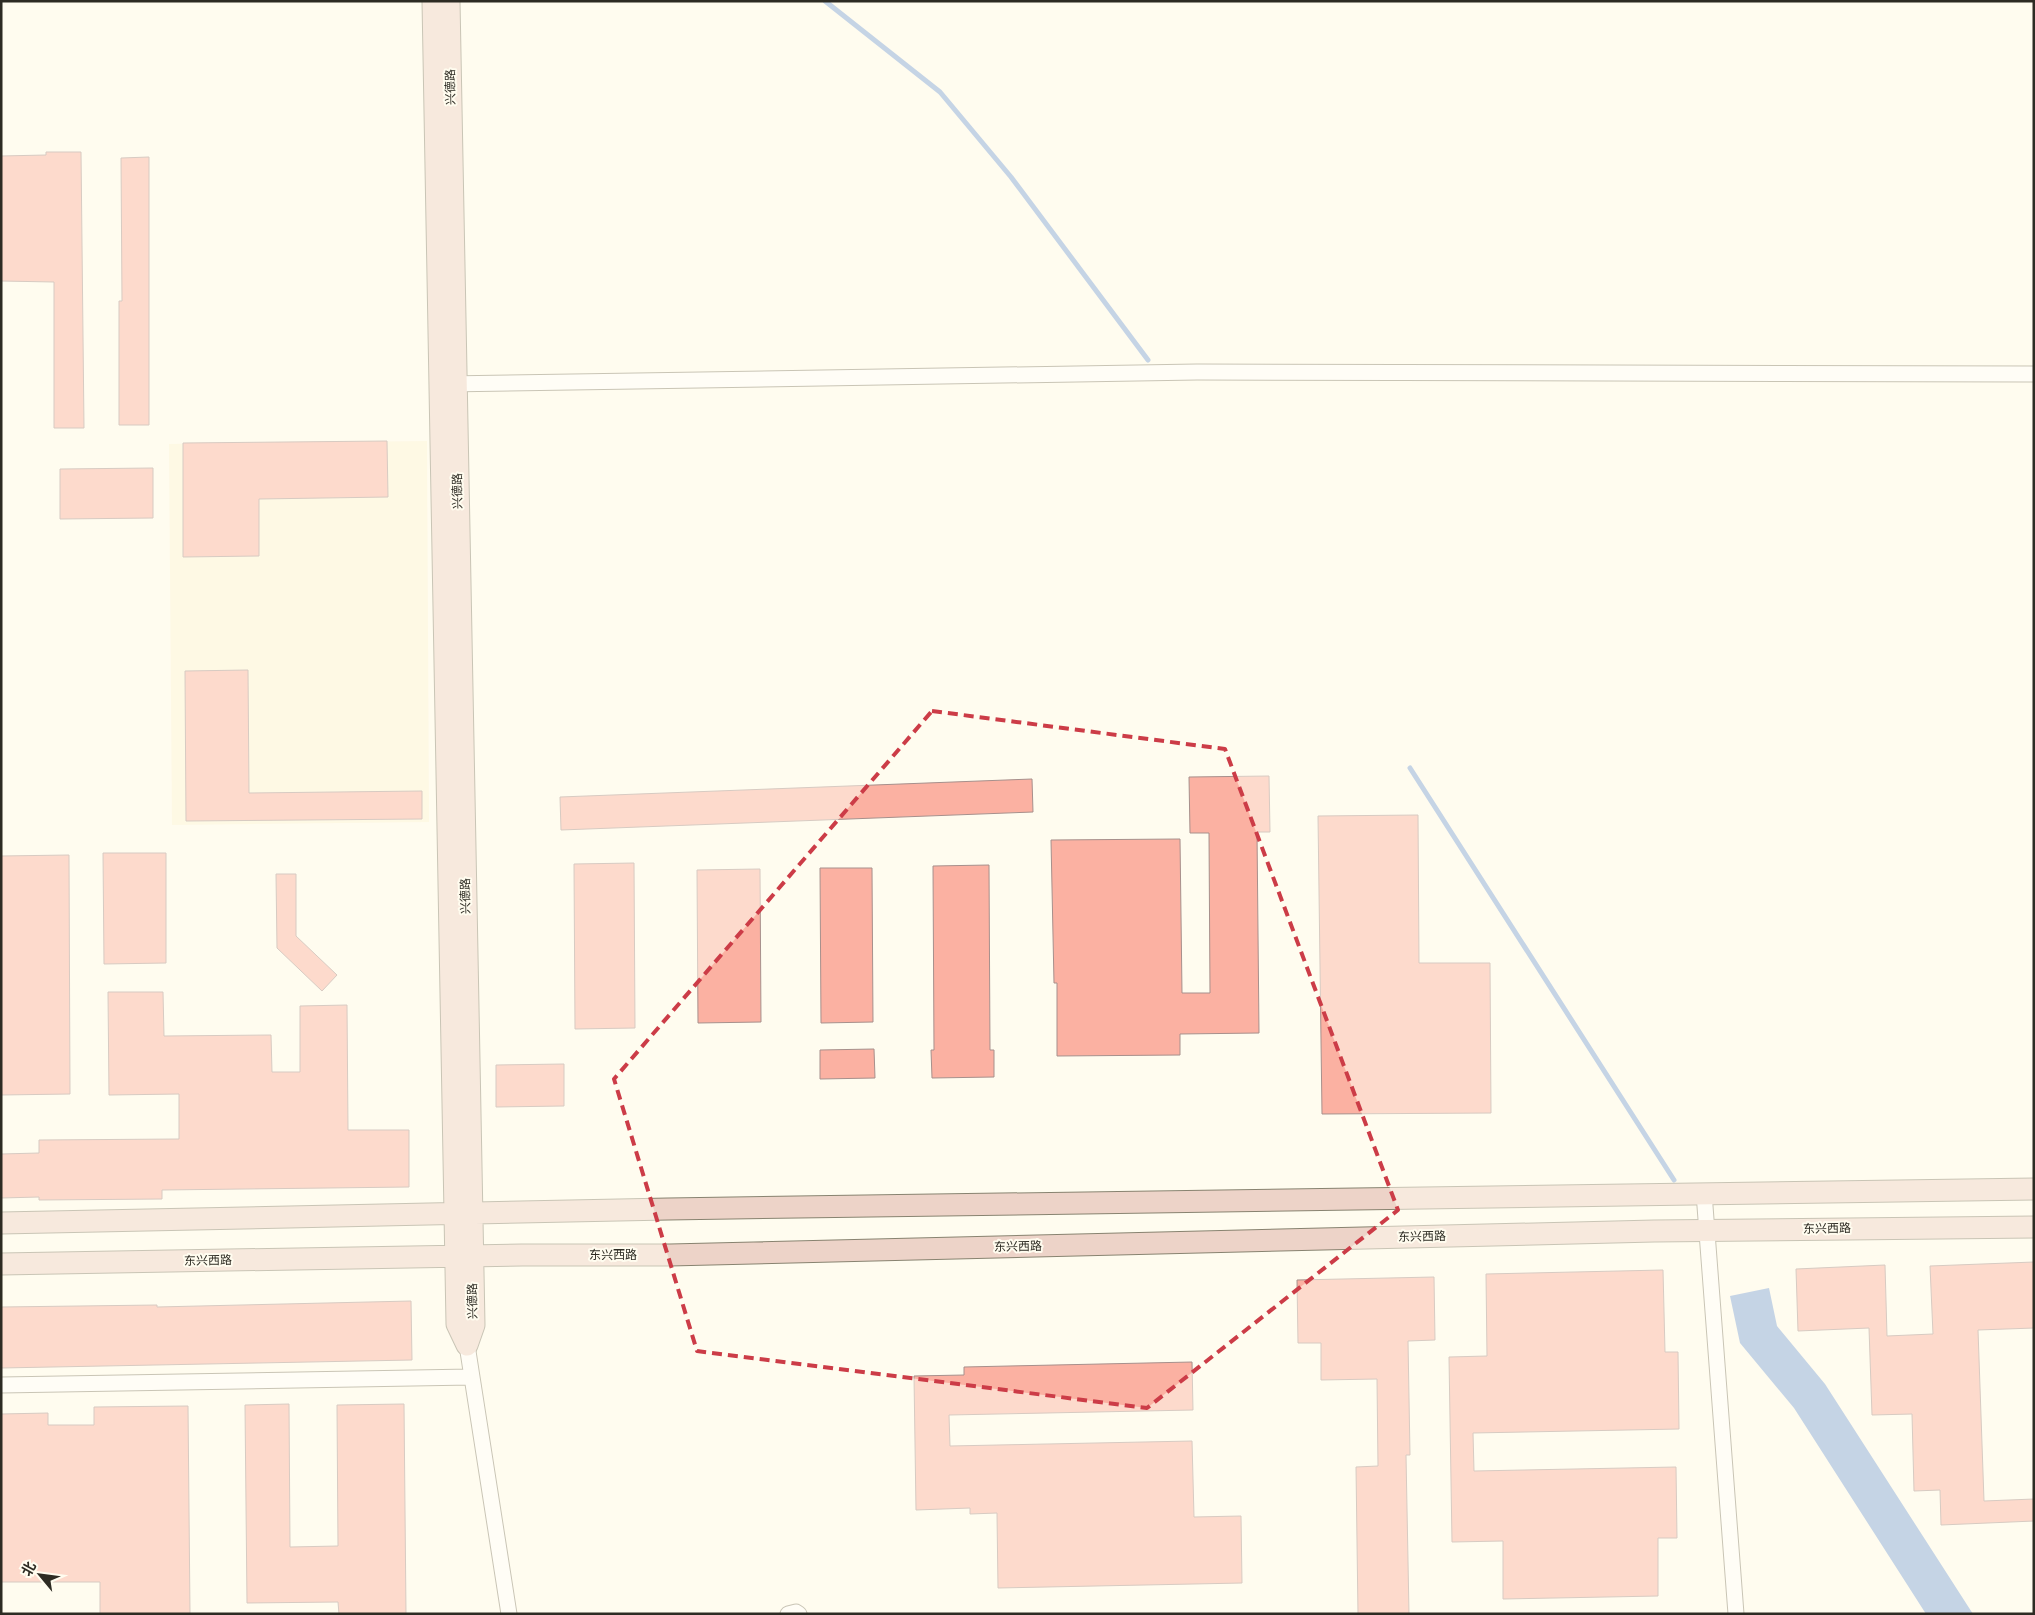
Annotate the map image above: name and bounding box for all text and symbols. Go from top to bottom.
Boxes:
street label: 兴德路 [443,69,459,105]
street label: 兴德路 [450,473,466,509]
street label: 兴德路 [458,878,474,914]
street label: 东兴西路 [1803,1221,1851,1237]
street label: 东兴西路 [1398,1229,1446,1245]
street label: 东兴西路 [994,1239,1042,1255]
street label: 东兴西路 [589,1248,637,1263]
street label: 东兴西路 [184,1253,232,1269]
street label: 兴德路 [465,1283,481,1319]
north arrow [15,1550,65,1600]
text: 北 [18,1559,40,1579]

